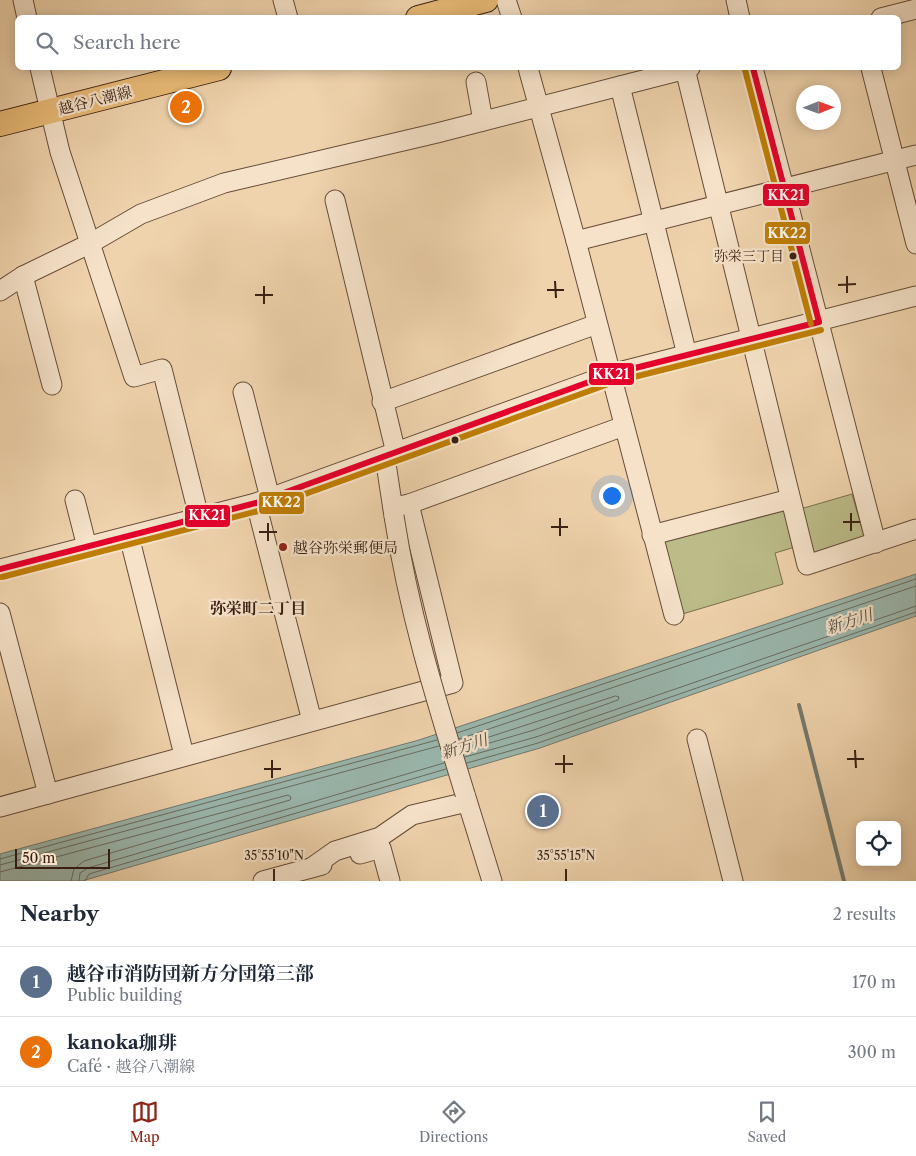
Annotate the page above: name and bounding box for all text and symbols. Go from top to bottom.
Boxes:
search box [15,15,901,70]
icon: search [33,29,61,57]
text: Search here [73,31,181,54]
street label: 越谷八潮線 [56,82,134,118]
north arrow [796,85,841,130]
pin: 2 [170,88,202,126]
line badge: KK21 [762,183,810,207]
text: KK21 [767,186,805,204]
line badge: KK22 [764,221,811,245]
text: KK22 [767,224,807,242]
place label: 弥栄三丁目 [714,247,784,265]
marker: 弥栄三丁目 [788,251,798,261]
line badge: KK21 [588,362,635,386]
text: KK21 [592,365,630,383]
unlabelled marker [450,435,460,445]
your location [599,483,625,509]
line badge: KK22 [258,491,305,515]
text: KK22 [261,493,301,511]
line badge: KK21 [184,504,231,528]
text: KK21 [188,506,226,524]
place label: 越谷弥栄郵便局 [293,538,398,557]
marker: 越谷弥栄郵便局 [277,541,289,553]
district label: 弥栄町二丁目 [210,598,306,618]
water label: 新方川 [823,603,877,638]
water label: 新方川 [438,728,492,763]
pin: 1 [527,792,559,830]
map controls [856,821,901,866]
button: locate [856,821,901,866]
scale bar [15,846,110,869]
text: 35°55'10"N [244,848,304,863]
text: 35°55'15"N [537,848,595,863]
text: 50 m [22,849,55,867]
text: Nearby [20,901,99,926]
text: 2 results [833,904,896,924]
text: 越谷市消防団新方分団第三部 [67,962,314,985]
text: 1 [32,972,40,992]
text: 170 m [852,972,896,992]
text: Public building [67,985,182,1005]
text: kanoka珈琲 [67,1031,177,1054]
text: 2 [31,1042,41,1062]
text: 300 m [848,1042,896,1062]
text: Café · 越谷八潮線 [67,1056,195,1076]
tab: Map [130,1098,160,1146]
tab: Directions [419,1098,488,1146]
tab: Saved [747,1098,786,1146]

